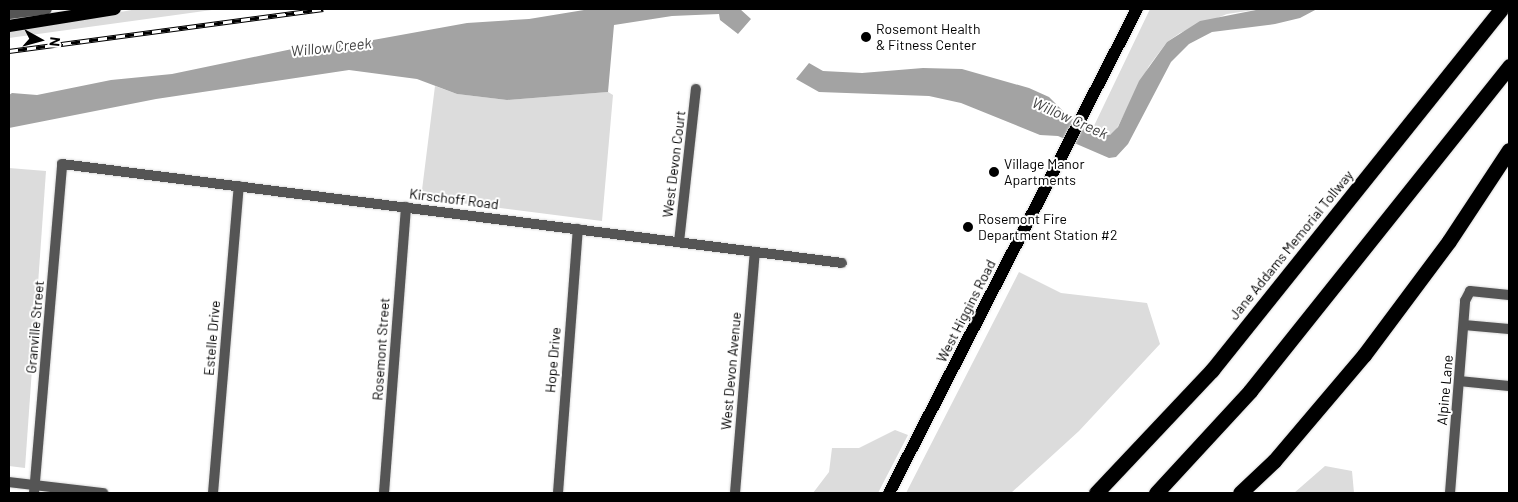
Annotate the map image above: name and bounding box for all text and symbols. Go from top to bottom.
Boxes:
north arrow [15,15,65,65]
place label: Rosemont Health & Fitness Center [876,21,980,54]
marker: Rosemont Health & Fitness Center [860,31,872,43]
water label: Willow Creek [290,34,372,60]
text: N [46,36,64,48]
water label: Willow Creek [1029,93,1111,143]
street label: West Devon Court [659,109,689,219]
place label: Village Manor Apartments [1004,156,1084,188]
marker: Village Manor Apartments [988,166,1000,178]
street label: Jane Addams Memorial Tollway [1225,167,1357,323]
street label: Kirschoff Road [408,185,500,213]
place label: Rosemont Fire Department Station #2 [978,211,1118,243]
marker: Rosemont Fire Department Station #2 [962,221,974,233]
street label: West Higgins Road [933,257,999,365]
street label: Granville Street [23,280,47,374]
street label: Rosemont Street [369,297,393,401]
street label: Estelle Drive [200,300,224,376]
street label: West Devon Avenue [717,311,745,431]
street label: Hope Drive [542,326,564,394]
street label: Alpine Lane [1434,354,1456,426]

